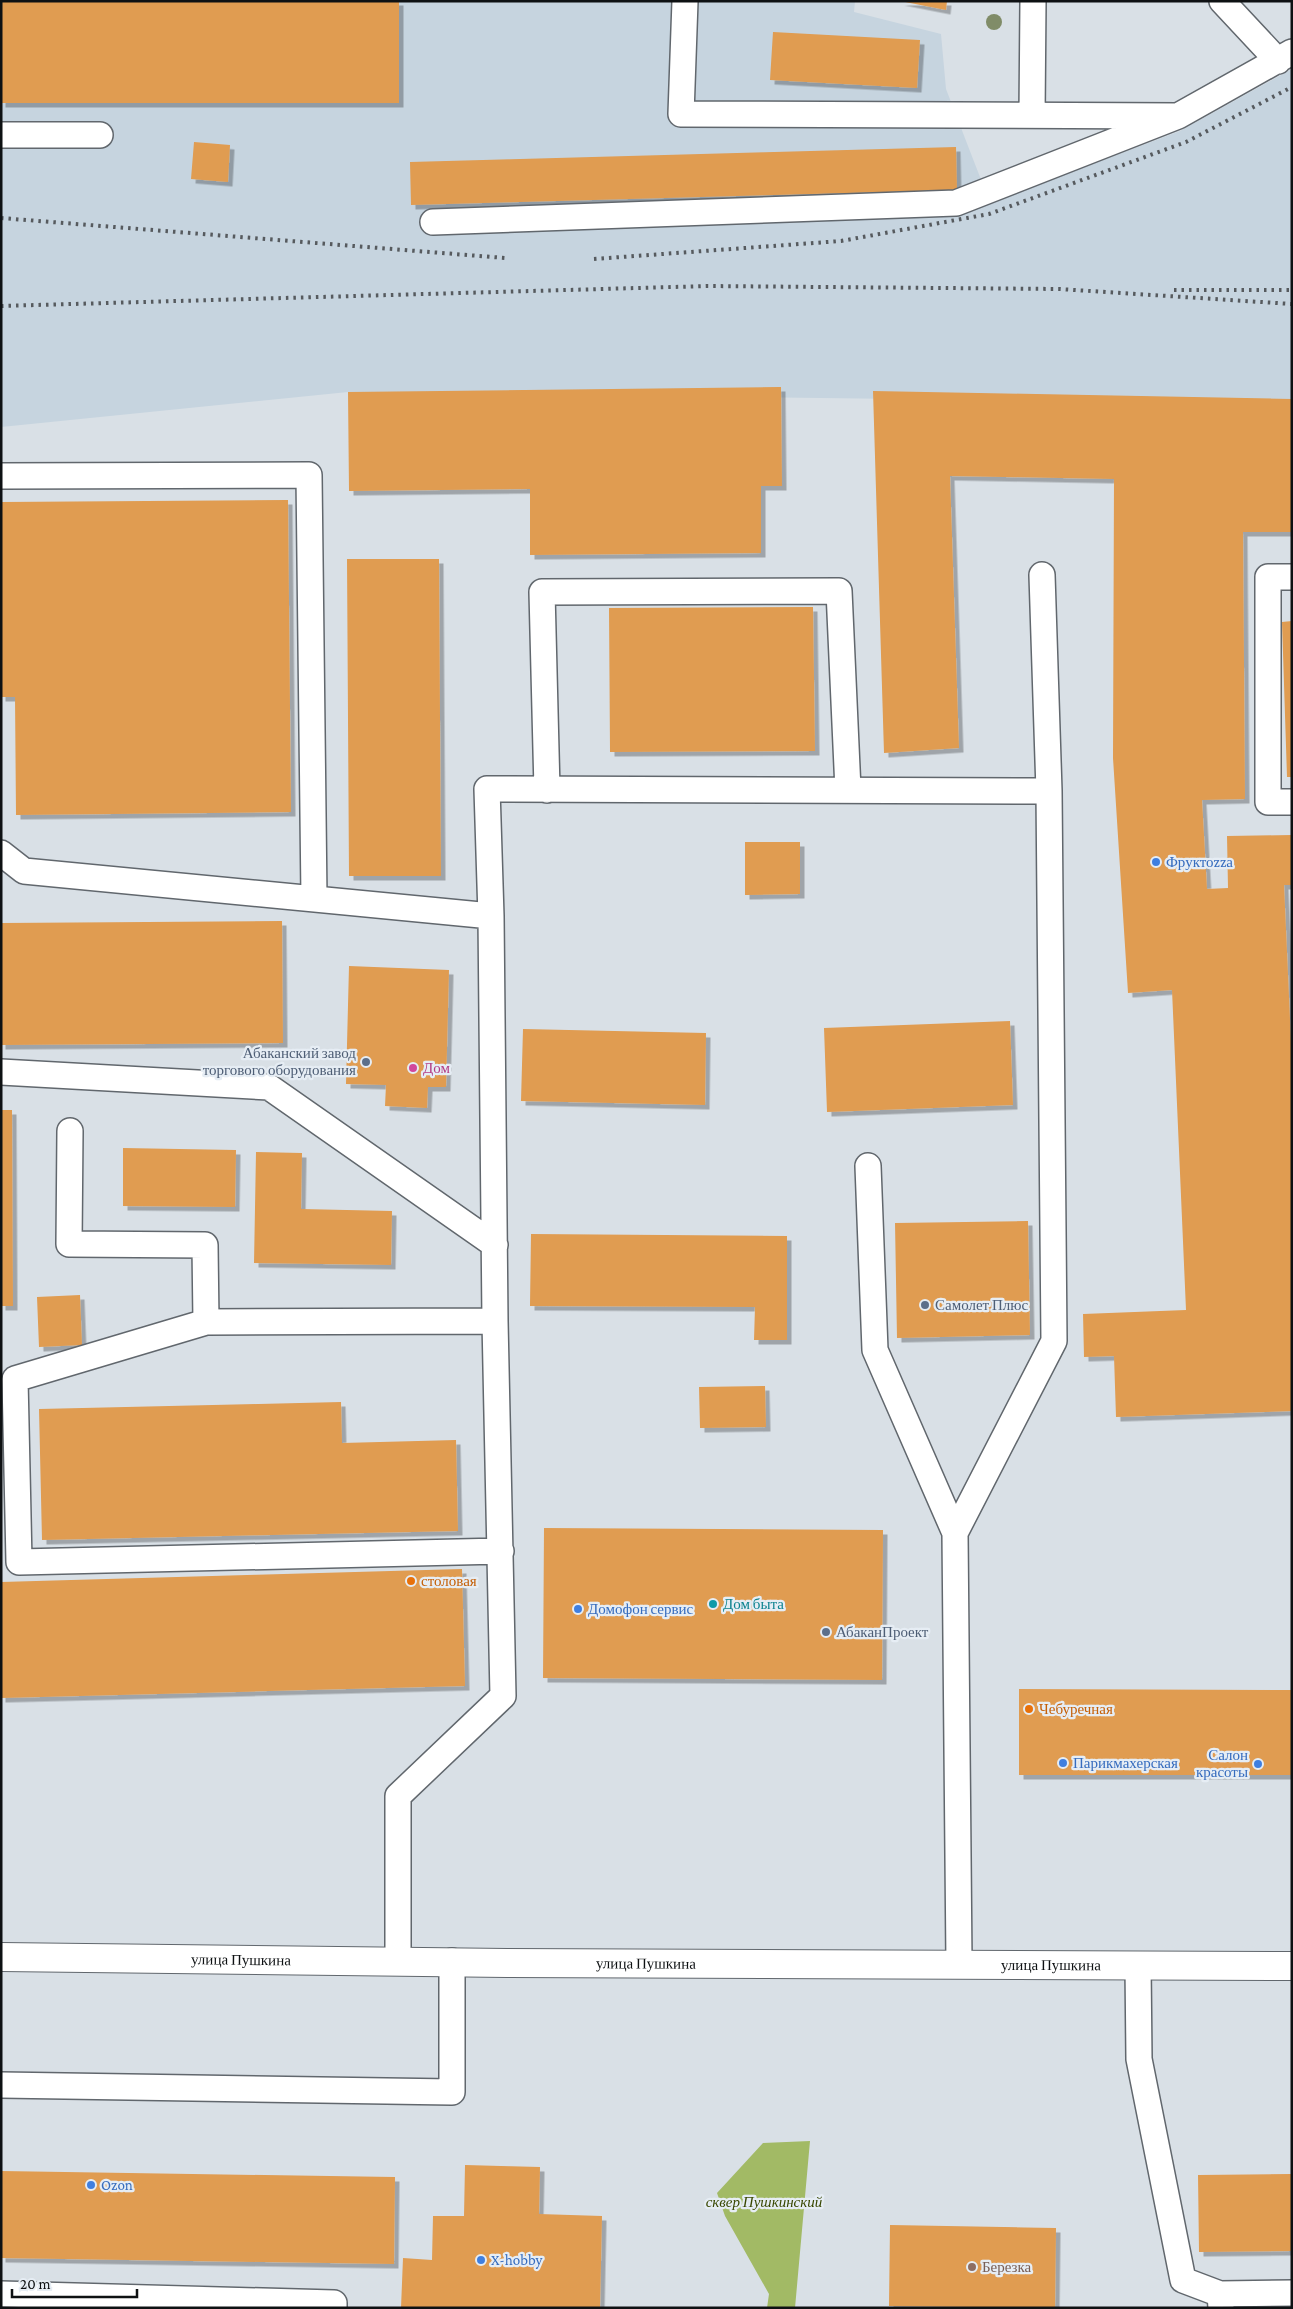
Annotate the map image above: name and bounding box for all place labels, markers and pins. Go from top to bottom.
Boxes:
place label: Фруктоzzа [1166,854,1233,870]
marker: Фруктоzzа [1150,856,1162,868]
place label: Абаканский завод торгового оборудования [203,1045,356,1078]
marker: Абаканский завод торгового оборудования [360,1056,372,1068]
place label: Дом [423,1060,450,1076]
marker: Дом [407,1062,419,1074]
place label: Самолет Плюс [935,1297,1028,1313]
marker: Самолет Плюс [919,1299,931,1311]
place label: столовая [421,1573,477,1589]
marker: столовая [405,1575,417,1587]
place label: Дом быта [723,1596,784,1612]
marker: Дом быта [707,1598,719,1610]
place label: Домофон сервис [588,1601,694,1617]
marker: Домофон сервис [572,1603,584,1615]
place label: АбаканПроект [836,1624,929,1640]
marker: АбаканПроект [820,1626,832,1638]
place label: Чебуречная [1039,1701,1113,1717]
marker: Чебуречная [1023,1703,1035,1715]
place label: Салон красоты [1196,1747,1248,1780]
place label: Парикмахерская [1073,1755,1178,1771]
marker: Парикмахерская [1057,1757,1069,1769]
marker: Салон красоты [1252,1758,1264,1770]
place label: Ozon [101,2177,133,2193]
marker: Ozon [85,2179,97,2191]
place label: X-hobby [491,2252,543,2269]
marker: X-hobby [475,2254,487,2266]
place label: Березка [982,2259,1032,2275]
marker: Березка [966,2261,978,2273]

